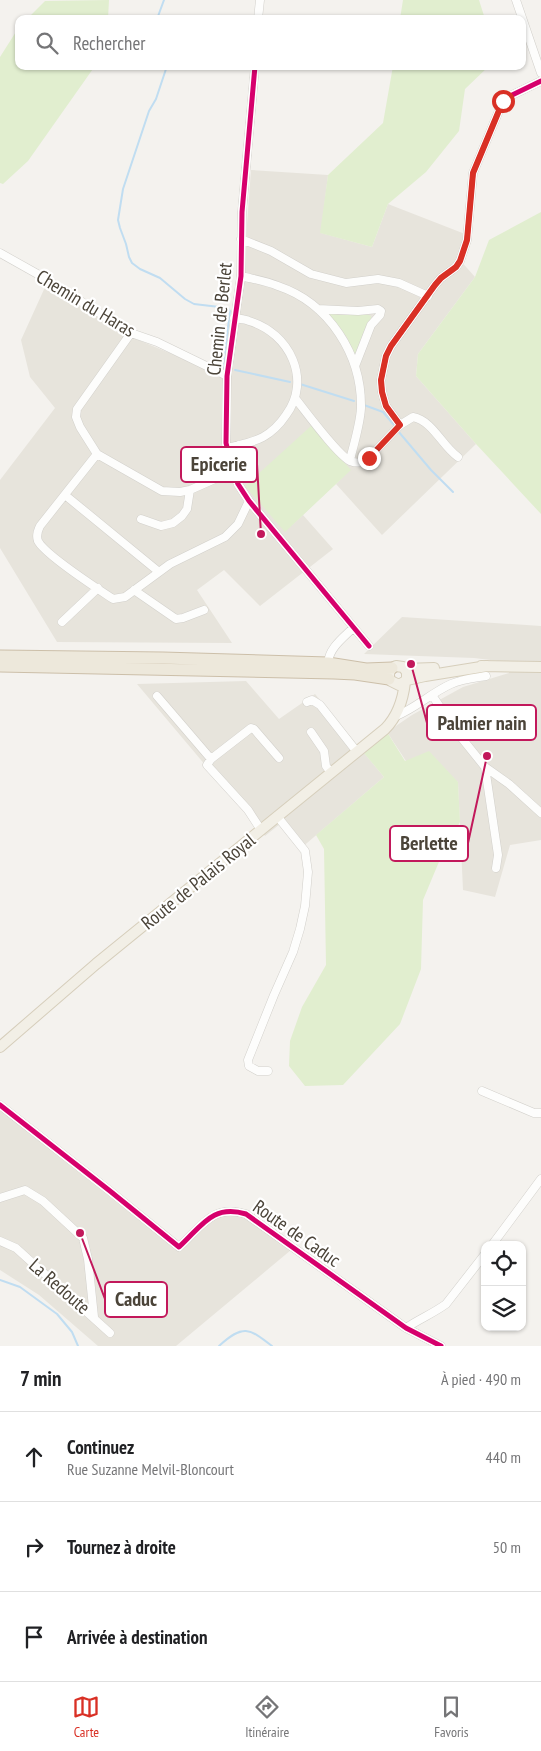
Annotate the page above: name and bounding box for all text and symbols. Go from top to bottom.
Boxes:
search box [15,15,526,70]
icon: search [33,29,61,57]
text: Rechercher [73,31,145,55]
route start [492,90,515,113]
street label: Chemin de Berlet [201,261,237,377]
street label: Chemin du Haras [32,264,140,342]
callout: Epicerie [181,447,257,482]
route end [358,447,381,470]
text: Epicerie [191,451,247,477]
callout: Palmier nain [427,705,536,740]
text: Palmier nain [437,710,527,736]
callout: Berlette [390,826,468,861]
street label: Route de Palais Royal [136,827,260,934]
text: Berlette [400,830,458,856]
street label: Route de Caduc [249,1194,346,1272]
map controls [481,1241,526,1331]
button: locate [481,1241,526,1286]
street label: La Redoute [25,1253,96,1319]
callout: Caduc [105,1282,167,1317]
text: Caduc [115,1286,157,1312]
button: layers [481,1286,526,1331]
text: 7 min [20,1365,62,1392]
text: À pied · 490 m [441,1369,521,1389]
text: Continuez [67,1435,134,1459]
icon: ahead [20,1443,48,1471]
text: 440 m [486,1447,521,1467]
text: Rue Suzanne Melvil-Bloncourt [67,1459,234,1479]
icon: right [20,1533,48,1561]
text: Tournez à droite [67,1535,176,1559]
text: 50 m [493,1537,521,1557]
icon: arrive [20,1623,48,1651]
text: Arrivée à destination [67,1625,208,1649]
tab: Carte [72,1693,100,1741]
tab: Itinéraire [245,1693,289,1741]
tab: Favoris [434,1693,469,1741]

